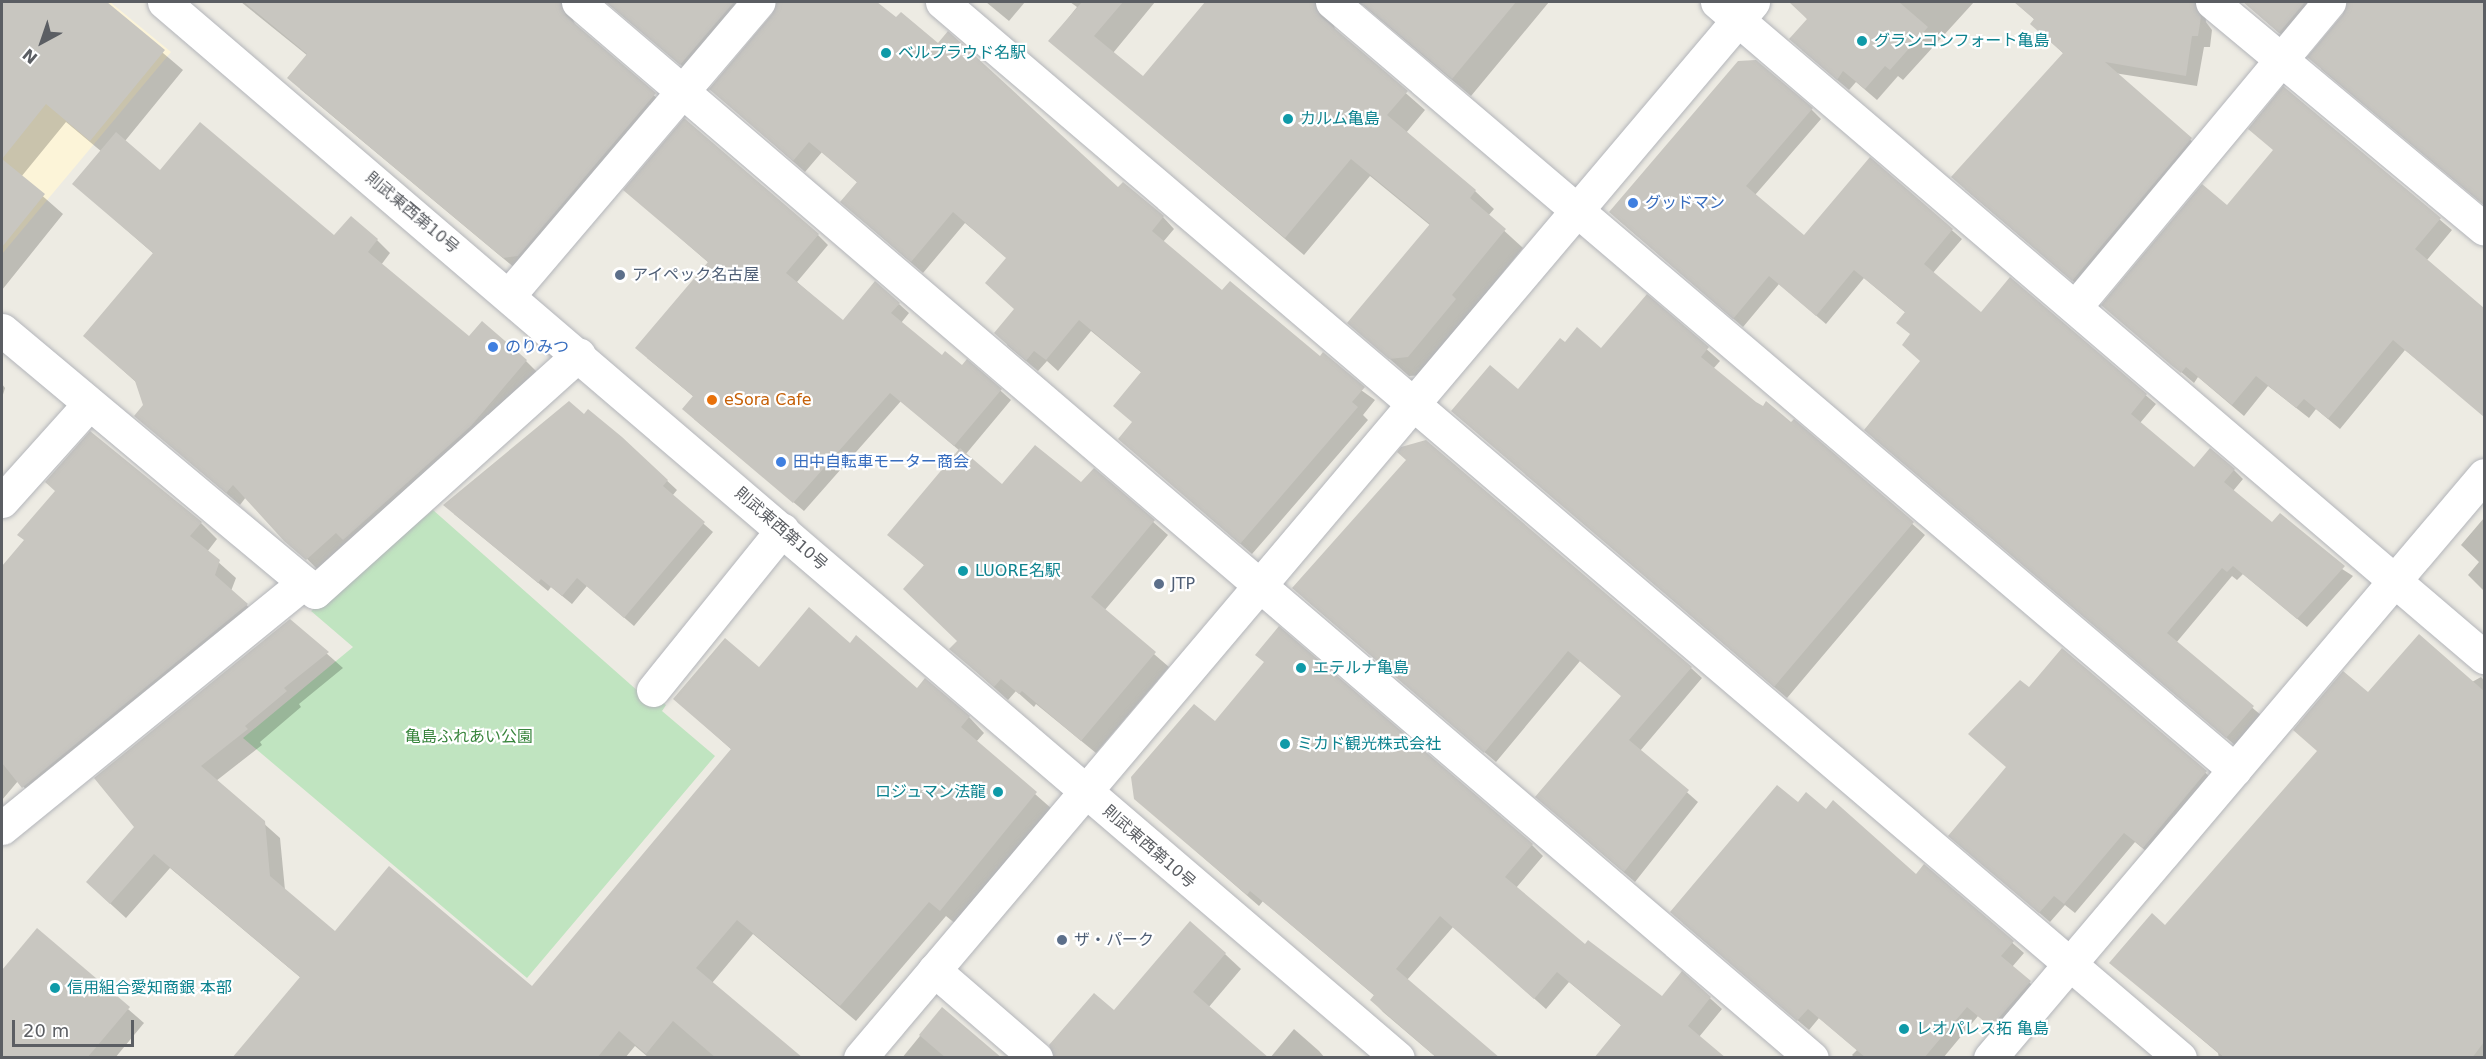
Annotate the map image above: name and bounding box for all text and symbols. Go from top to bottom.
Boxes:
north arrow [12,12,72,72]
place label: グランコンフォート亀島 [1874,31,2050,51]
marker: グランコンフォート亀島 [1855,34,1869,48]
place label: ベルプラウド名駅 [898,43,1026,63]
text: N [19,45,41,68]
marker: ベルプラウド名駅 [879,46,893,60]
place label: カルム亀島 [1300,109,1380,129]
marker: カルム亀島 [1281,112,1295,126]
street label: 則武東西第10号 [361,168,463,258]
place label: グッドマン [1645,193,1725,213]
marker: グッドマン [1626,196,1640,210]
place label: アイペック名古屋 [632,265,760,285]
marker: アイペック名古屋 [613,268,627,282]
place label: のりみつ [505,337,569,357]
marker: のりみつ [486,340,500,354]
place label: eSora Cafe [724,390,812,410]
marker: eSora Cafe [705,393,719,407]
place label: 田中自転車モーター商会 [793,452,969,472]
marker: 田中自転車モーター商会 [774,455,788,469]
street label: 則武東西第10号 [731,484,831,574]
place label: LUORE名駅 [975,561,1061,581]
marker: LUORE名駅 [956,564,970,578]
place label: JTP [1171,574,1195,594]
marker: JTP [1152,577,1166,591]
place label: エテルナ亀島 [1313,658,1409,678]
marker: エテルナ亀島 [1294,661,1308,675]
park label: 亀島ふれあい公園 [405,727,533,747]
place label: ミカド観光株式会社 [1297,734,1441,754]
marker: ミカド観光株式会社 [1278,737,1292,751]
place label: ロジュマン法龍 [874,782,986,802]
marker: ロジュマン法龍 [991,785,1005,799]
street label: 則武東西第10号 [1099,802,1199,892]
place label: ザ・パーク [1074,930,1154,950]
marker: ザ・パーク [1055,933,1069,947]
place label: 信用組合愛知商銀 本部 [67,978,232,998]
marker: 信用組合愛知商銀 本部 [48,981,62,995]
scale bar [15,1008,136,1046]
place label: レオパレス拓 亀島 [1916,1019,2049,1039]
text: 20 m [23,1020,69,1041]
marker: レオパレス拓 亀島 [1897,1022,1911,1036]

